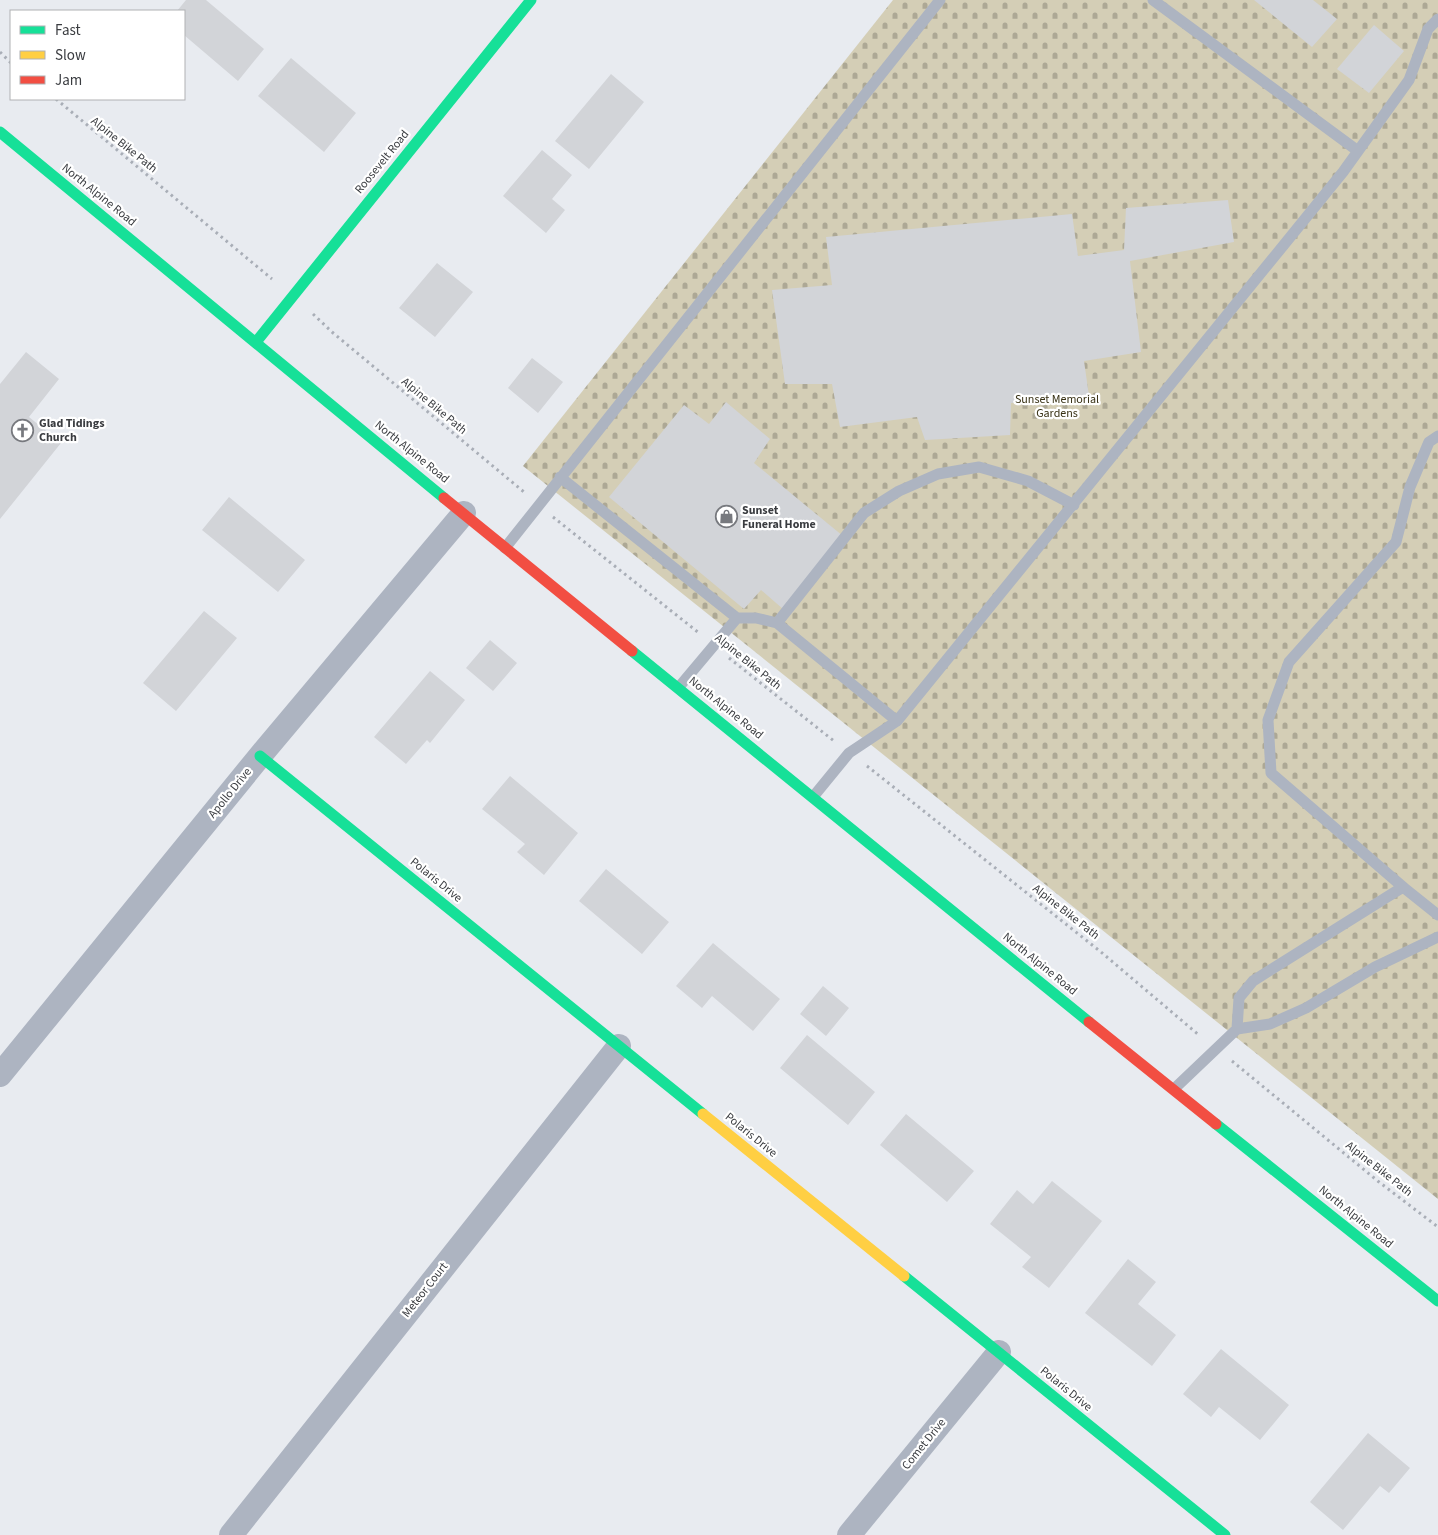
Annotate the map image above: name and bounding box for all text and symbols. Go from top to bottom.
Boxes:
legend [10,10,185,100]
text: Fast [55,20,81,41]
text: Slow [55,45,86,66]
text: Jam [55,70,82,91]
street label: Alpine Bike Path [87,113,161,177]
street label: Roosevelt Road [351,127,413,197]
street label: North Alpine Road [58,160,140,230]
street label: Alpine Bike Path [398,373,470,439]
park label: Sunset Memorial Gardens [1015,391,1099,422]
place label: Glad Tidings Church [39,415,104,446]
street label: North Alpine Road [371,417,453,487]
church icon: Glad Tidings Church [11,418,35,442]
place label: Sunset Funeral Home [742,502,816,533]
shop icon: Sunset Funeral Home [714,505,738,529]
street label: Alpine Bike Path [711,630,785,694]
street label: North Alpine Road [685,673,767,743]
street label: Apollo Drive [204,764,256,822]
street label: Polaris Drive [406,854,466,906]
street label: Alpine Bike Path [1029,880,1103,944]
street label: North Alpine Road [999,929,1081,999]
street label: Polaris Drive [721,1109,781,1161]
street label: Alpine Bike Path [1342,1137,1416,1201]
street label: North Alpine Road [1315,1182,1397,1252]
street label: Meteor Court [398,1259,452,1321]
street label: Polaris Drive [1036,1363,1096,1415]
street label: Comet Drive [898,1415,950,1473]

